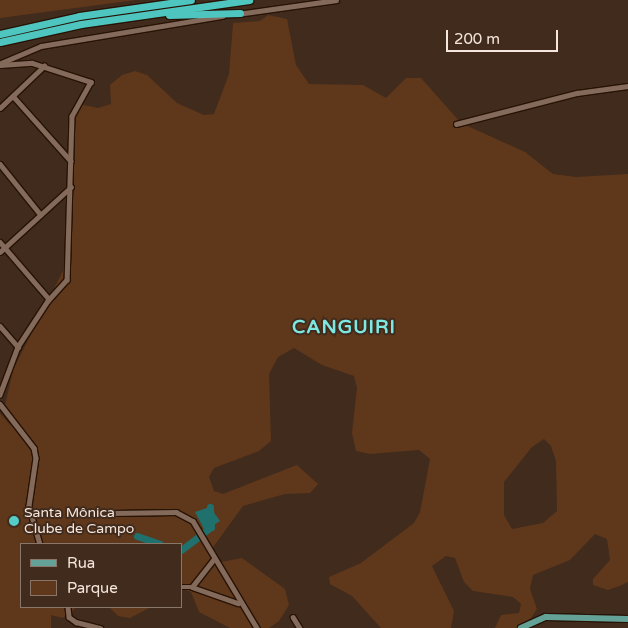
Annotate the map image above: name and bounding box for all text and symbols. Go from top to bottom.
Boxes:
scale bar [448,20,560,52]
text: 200 m [454,30,500,48]
district label: CANGUIRI [291,317,397,339]
place label: Santa Mônica Clube de Campo [24,505,134,538]
marker: Santa Mônica Clube de Campo [8,515,20,527]
legend [20,543,182,608]
text: Rua [67,554,95,572]
text: Parque [67,579,118,597]

